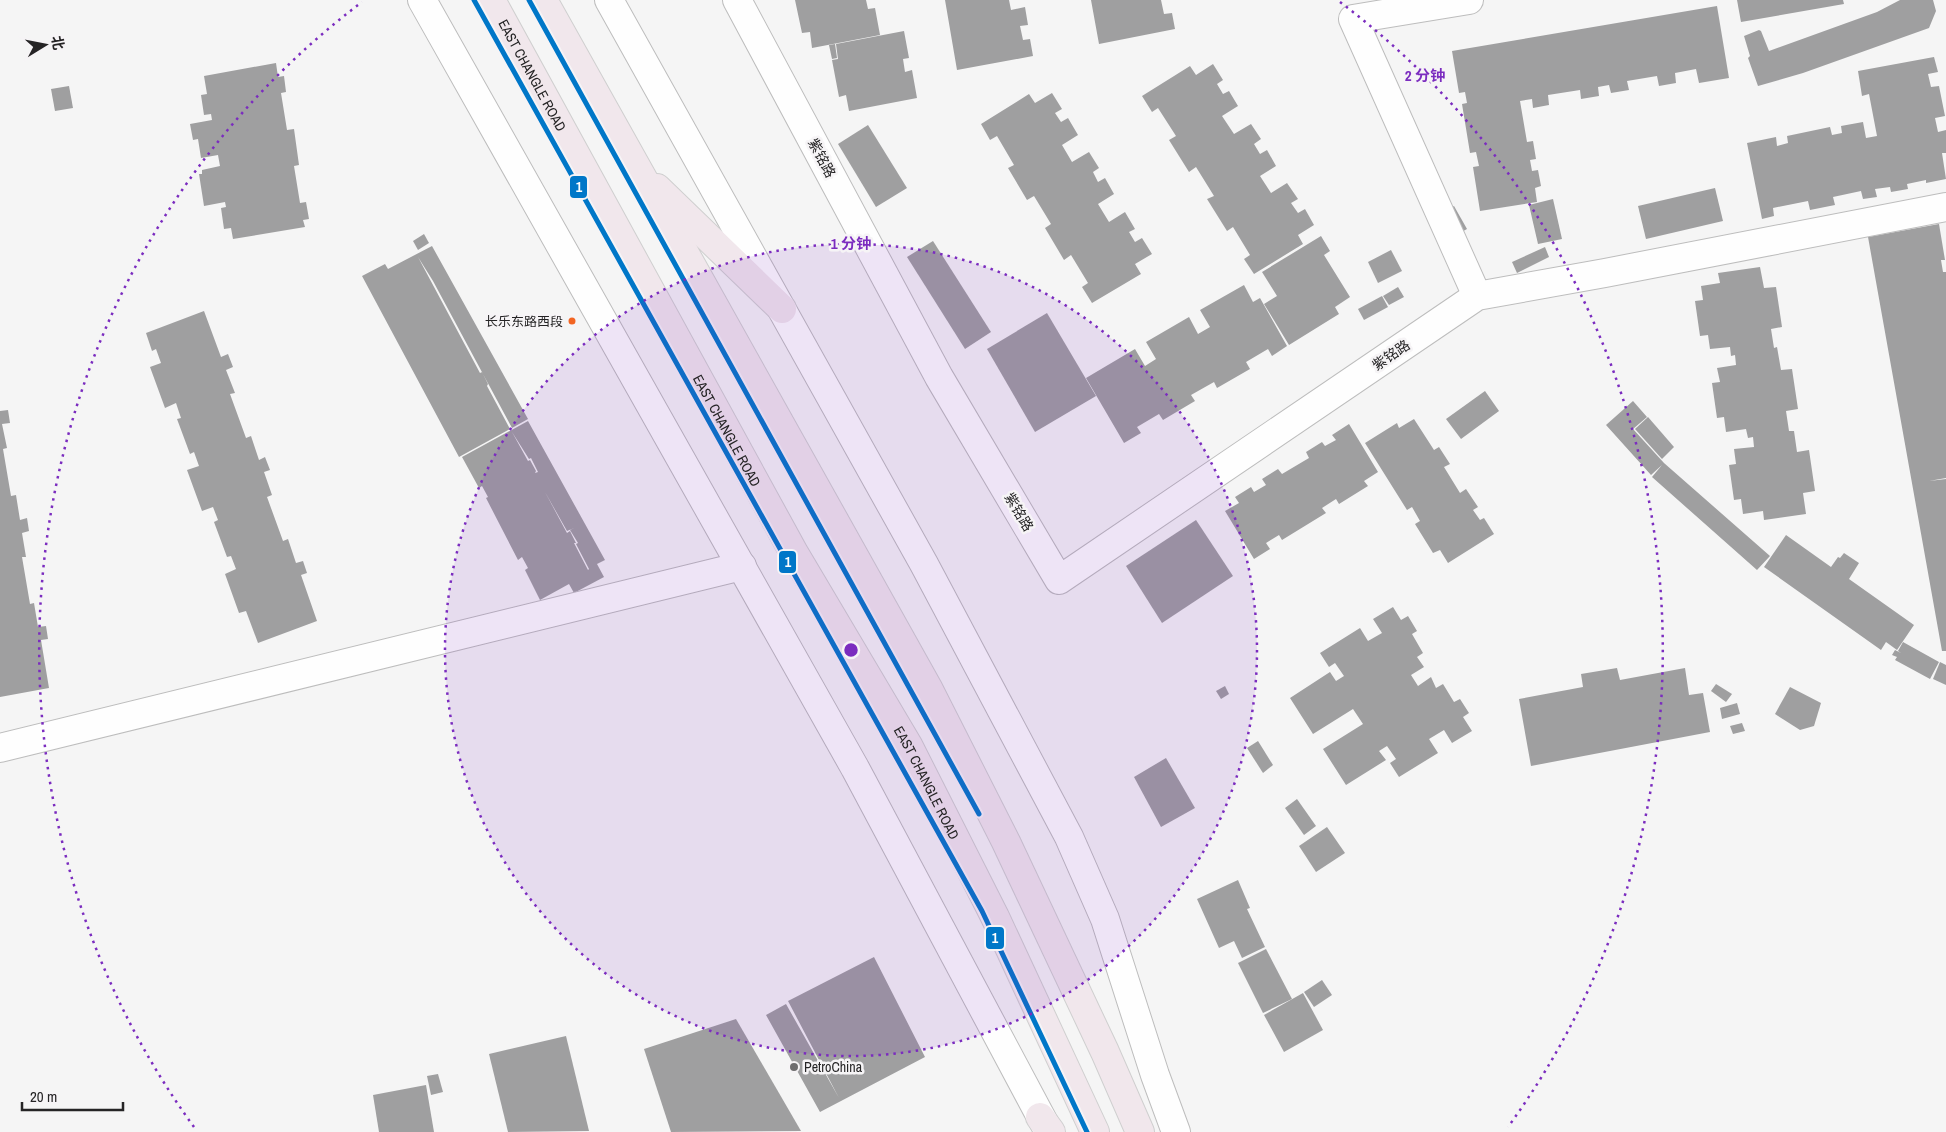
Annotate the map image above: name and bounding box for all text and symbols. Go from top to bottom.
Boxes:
street label: EAST CHANGLE ROAD [494,16,570,135]
north arrow [20,20,70,70]
text: 北 [48,34,68,51]
text: 2 分钟 [1405,65,1445,86]
street label: 紫铭路 [804,135,840,181]
line badge: 1 [569,175,588,199]
text: 1 [576,178,583,196]
text: 1 分钟 [831,233,871,254]
place label: 长乐东路西段 [485,313,563,330]
marker: 长乐东路西段 [567,316,577,326]
street label: 紫铭路 [1369,336,1413,374]
street label: EAST CHANGLE ROAD [689,371,765,490]
street label: 紫铭路 [1000,489,1038,535]
line badge: 1 [778,550,797,574]
text: 1 [785,553,792,571]
centre of rings [842,641,860,659]
street label: EAST CHANGLE ROAD [890,723,963,842]
line badge: 1 [985,926,1005,950]
text: 1 [992,929,999,947]
place label: PetroChina [804,1058,863,1076]
marker: PetroChina [788,1061,800,1073]
scale bar [22,1080,124,1112]
text: 20 m [30,1086,57,1107]

